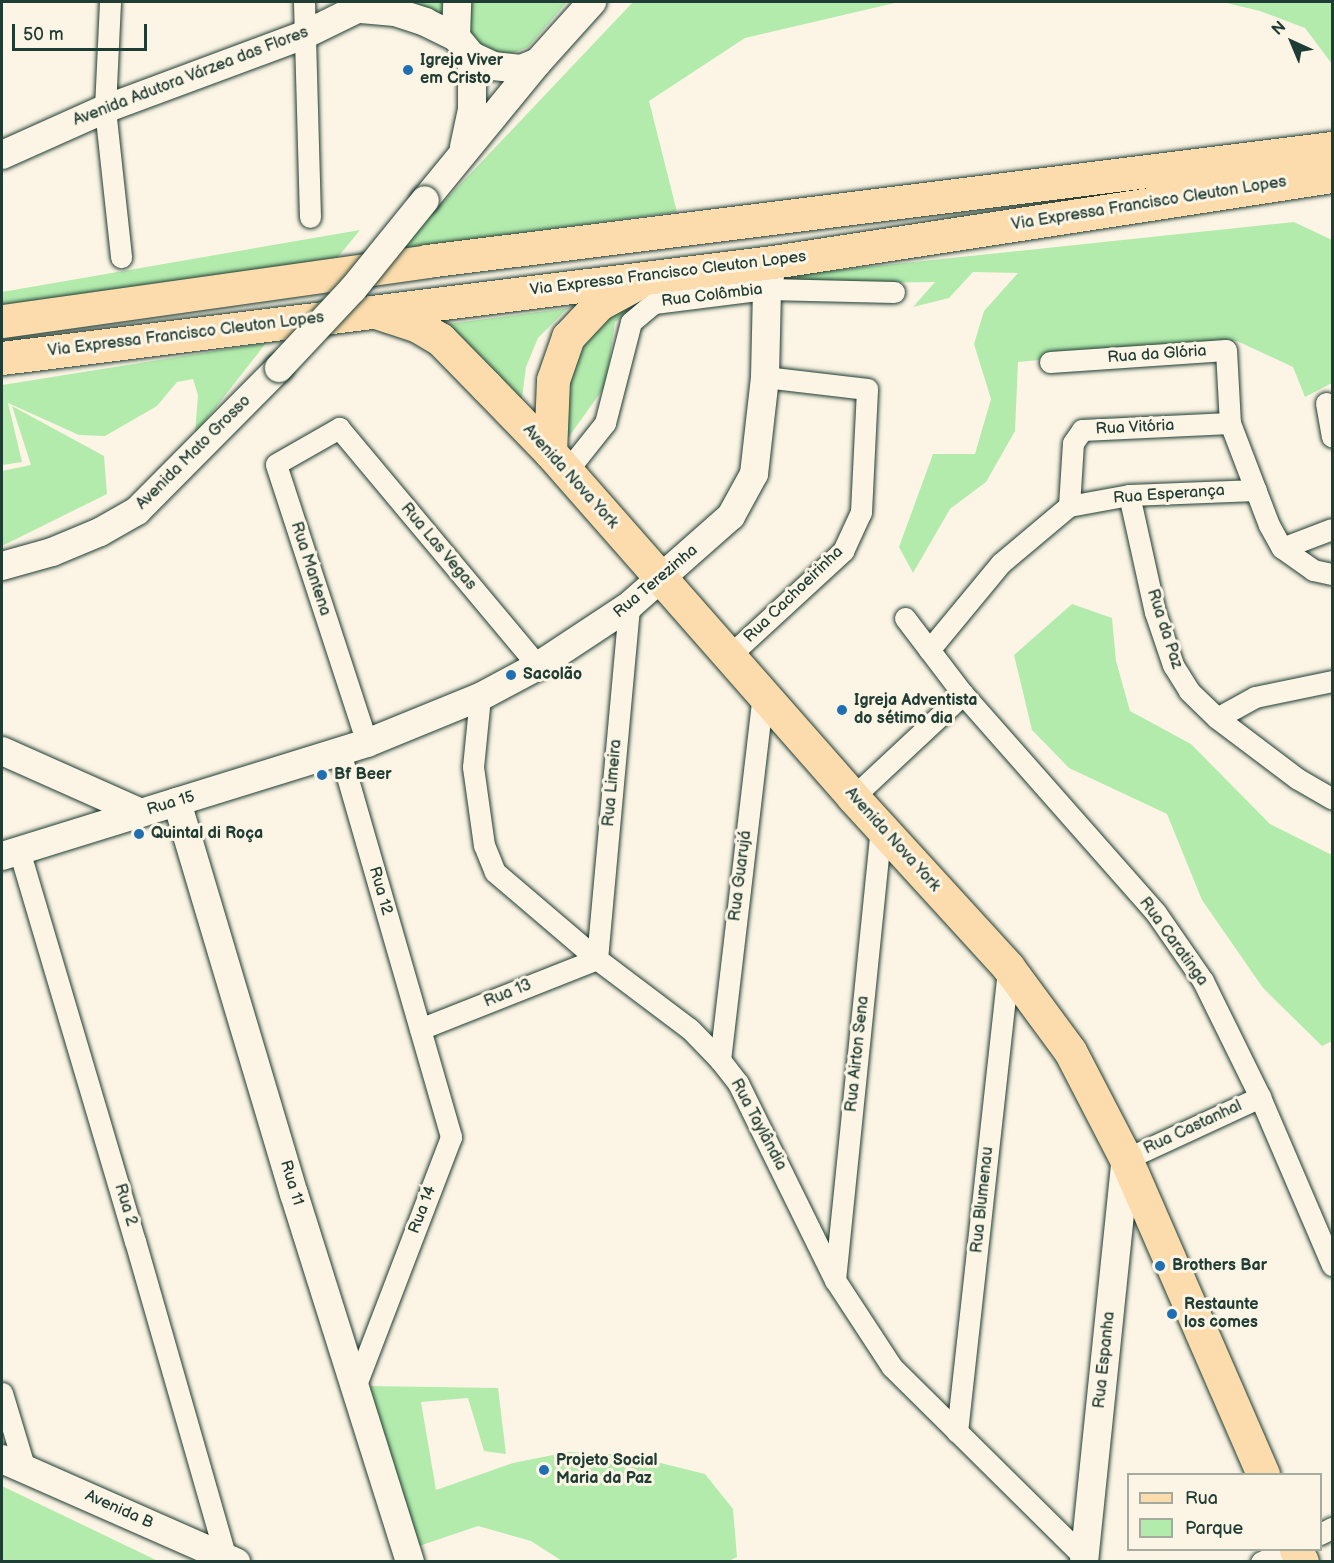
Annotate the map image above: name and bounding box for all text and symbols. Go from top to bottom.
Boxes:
scale bar [15,12,150,50]
north arrow [1262,12,1322,72]
text: N [1268,18,1290,40]
street label: Avenida Adutora Várzea das Flores [70,23,312,131]
text: 50 m [23,24,64,45]
place label: Igreja Viver em Cristo [420,51,504,89]
marker: Igreja Viver em Cristo [401,63,415,77]
street label: Via Expressa Francisco Cleuton Lopes [1010,173,1288,235]
street label: Via Expressa Francisco Cleuton Lopes [529,248,807,300]
street label: Rua Colômbia [660,280,764,312]
street label: Via Expressa Francisco Cleuton Lopes [47,309,325,361]
street label: Rua da Glória [1107,342,1207,368]
street label: Avenida Mato Grosso [133,392,255,514]
street label: Rua Vitória [1095,416,1175,440]
street label: Avenida Nova York [518,421,622,533]
street label: Rua Esperança [1112,482,1226,508]
street label: Rua Las Vegas [396,499,480,595]
street label: Rua Mantena [286,520,334,618]
street label: Rua Terezinha [610,541,702,623]
street label: Rua Cachoeirinha [740,543,848,647]
street label: Rua da Paz [1142,587,1186,671]
place label: Sacolão [523,665,582,685]
marker: Sacolão [504,668,518,682]
place label: Igreja Adventista do sétimo dia [854,691,977,729]
marker: Igreja Adventista do sétimo dia [835,703,849,717]
street label: Rua Limeira [600,739,626,827]
place label: Bf Beer [334,765,392,785]
marker: Bf Beer [315,768,329,782]
street label: Avenida Nova York [840,784,944,896]
street label: Rua 15 [145,788,197,820]
place label: Quintal di Roça [151,824,263,844]
marker: Quintal di Roça [132,827,146,841]
street label: Rua Guarujá [726,830,756,922]
street label: Rua 12 [364,865,396,917]
street label: Rua Caratinga [1134,894,1212,990]
street label: Rua 13 [481,976,535,1012]
street label: Rua Airton Sena [842,995,874,1113]
street label: Rua Taylândia [726,1076,790,1174]
street label: Rua Castanhal [1141,1097,1245,1159]
street label: Rua Blumenau [968,1146,998,1254]
street label: Rua 11 [275,1158,307,1208]
street label: Rua 2 [110,1182,140,1228]
street label: Rua 14 [405,1183,441,1237]
place label: Brothers Bar [1172,1256,1267,1276]
marker: Brothers Bar [1153,1259,1167,1273]
place label: Restaunte los comes [1184,1295,1259,1333]
marker: Restaunte los comes [1165,1307,1179,1321]
street label: Rua Espanha [1090,1311,1120,1409]
place label: Projeto Social Maria da Paz [556,1451,658,1489]
marker: Projeto Social Maria da Paz [537,1463,551,1477]
legend [1127,1473,1322,1551]
street label: Avenida B [82,1486,156,1534]
text: Rua [1185,1488,1218,1509]
text: Parque [1185,1518,1243,1539]

